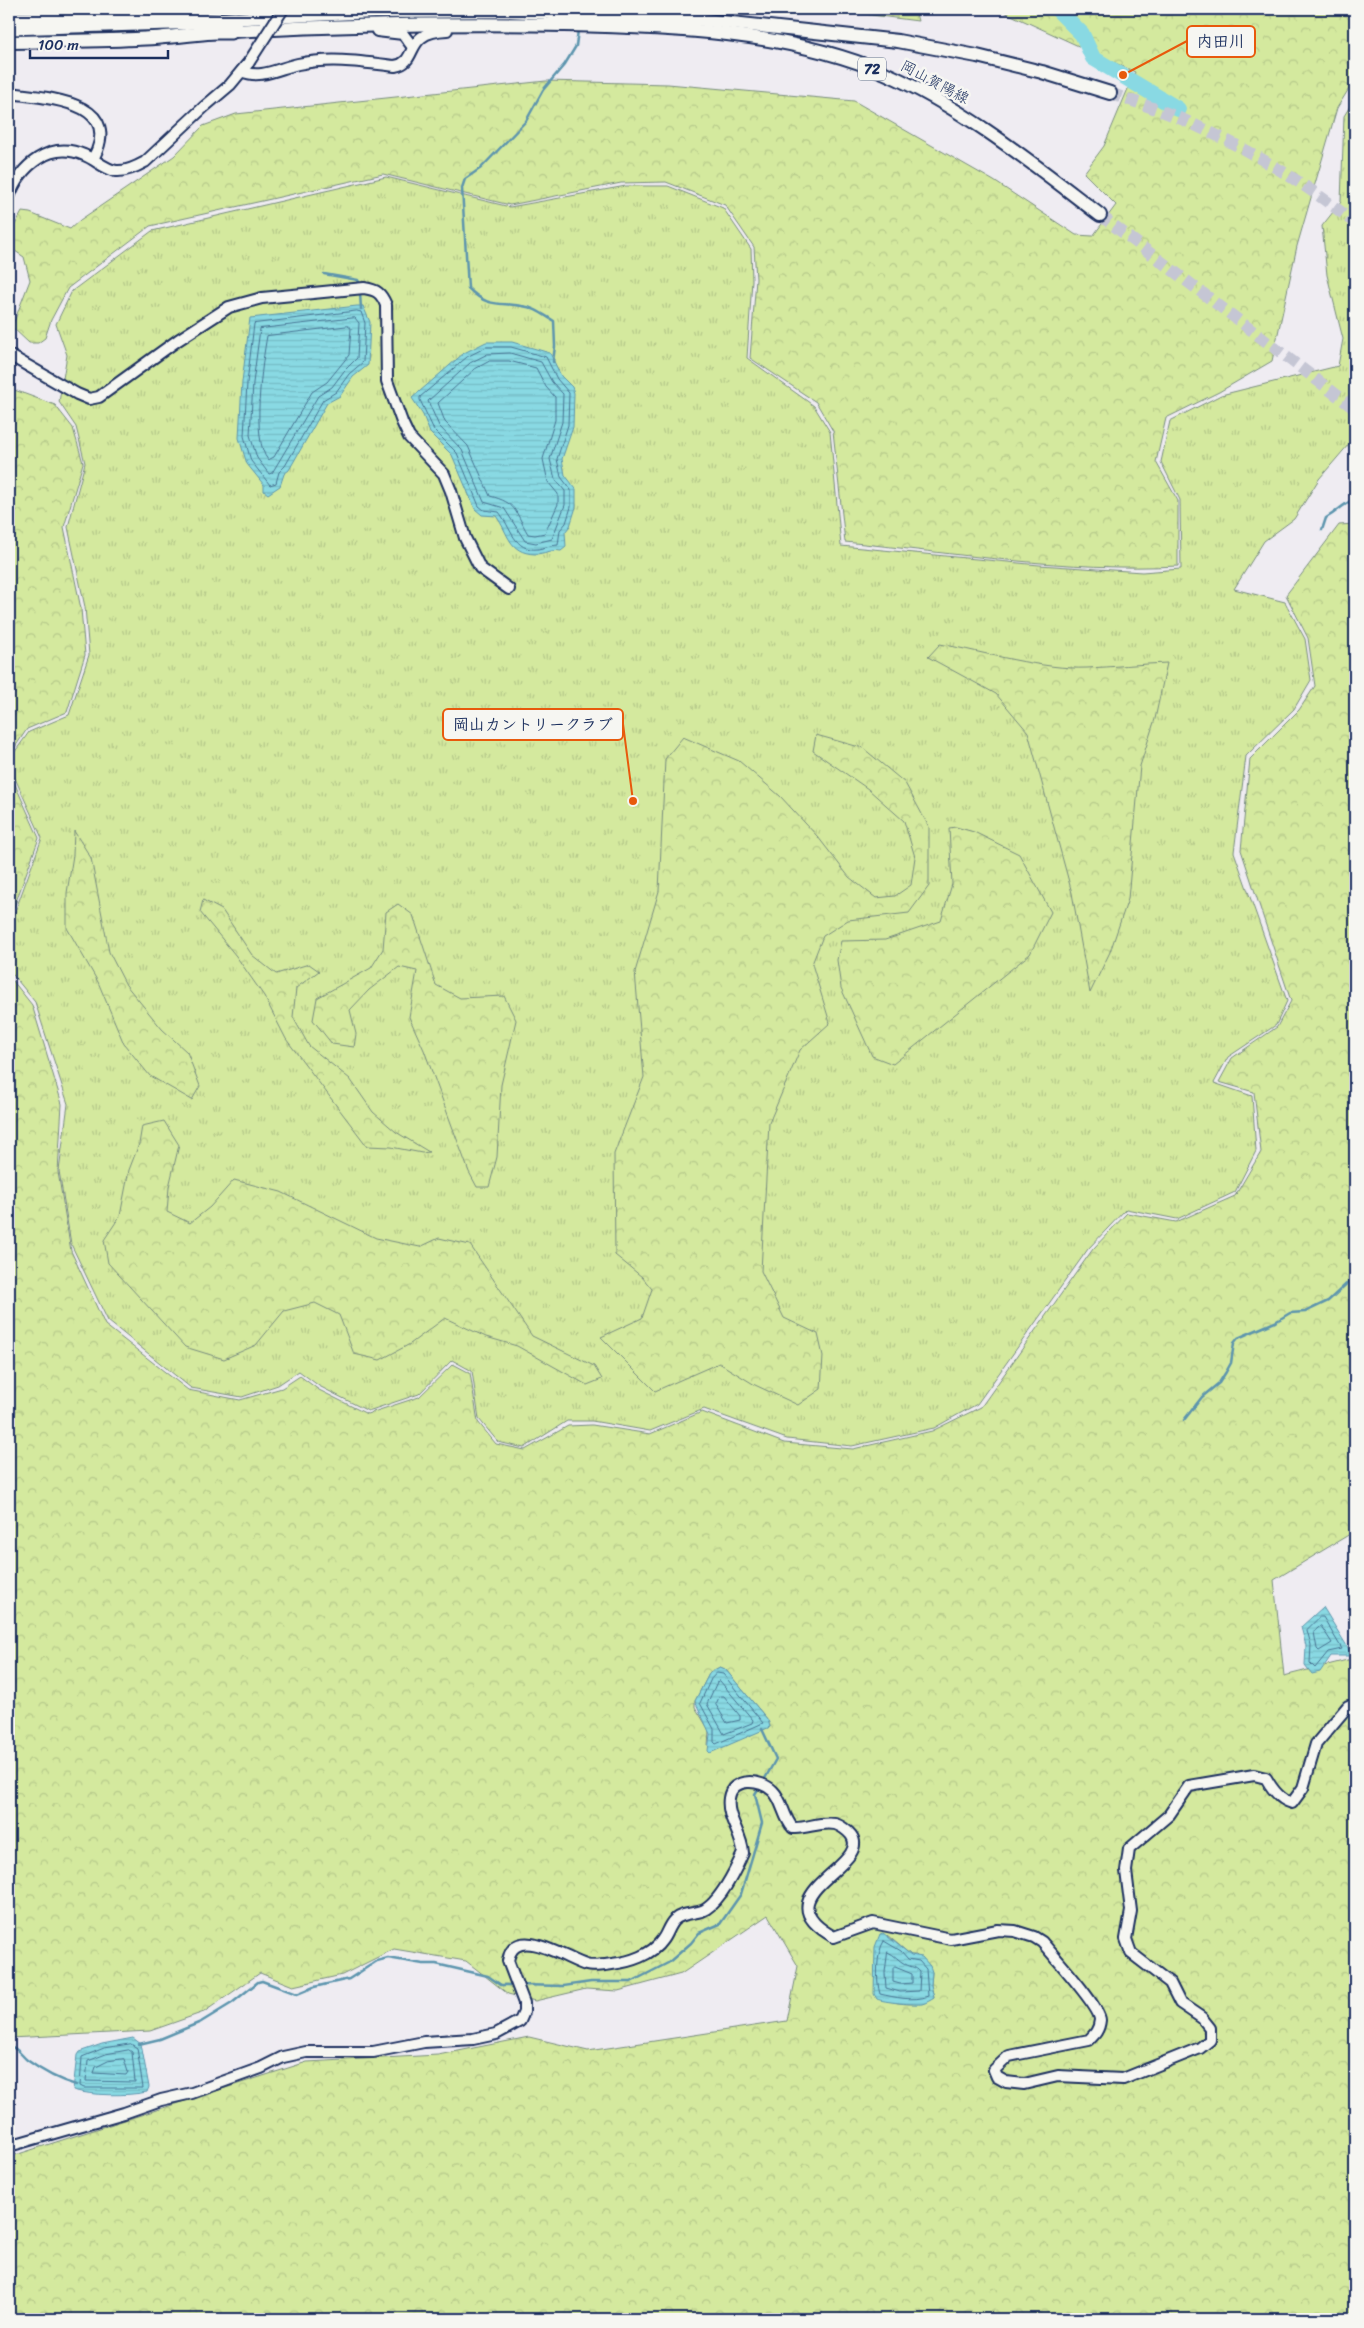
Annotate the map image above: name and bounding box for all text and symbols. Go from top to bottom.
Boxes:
callout: 内田川 [1187,26,1255,57]
text: 内田川 [1197,27,1245,56]
scale bar [30,28,168,60]
text: 100 m [38,32,79,58]
street label: 岡山賀陽線 [896,53,974,111]
road number: 72 [858,58,886,80]
callout: 岡山カントリークラブ [443,709,623,740]
text: 岡山カントリークラブ [453,710,613,739]

